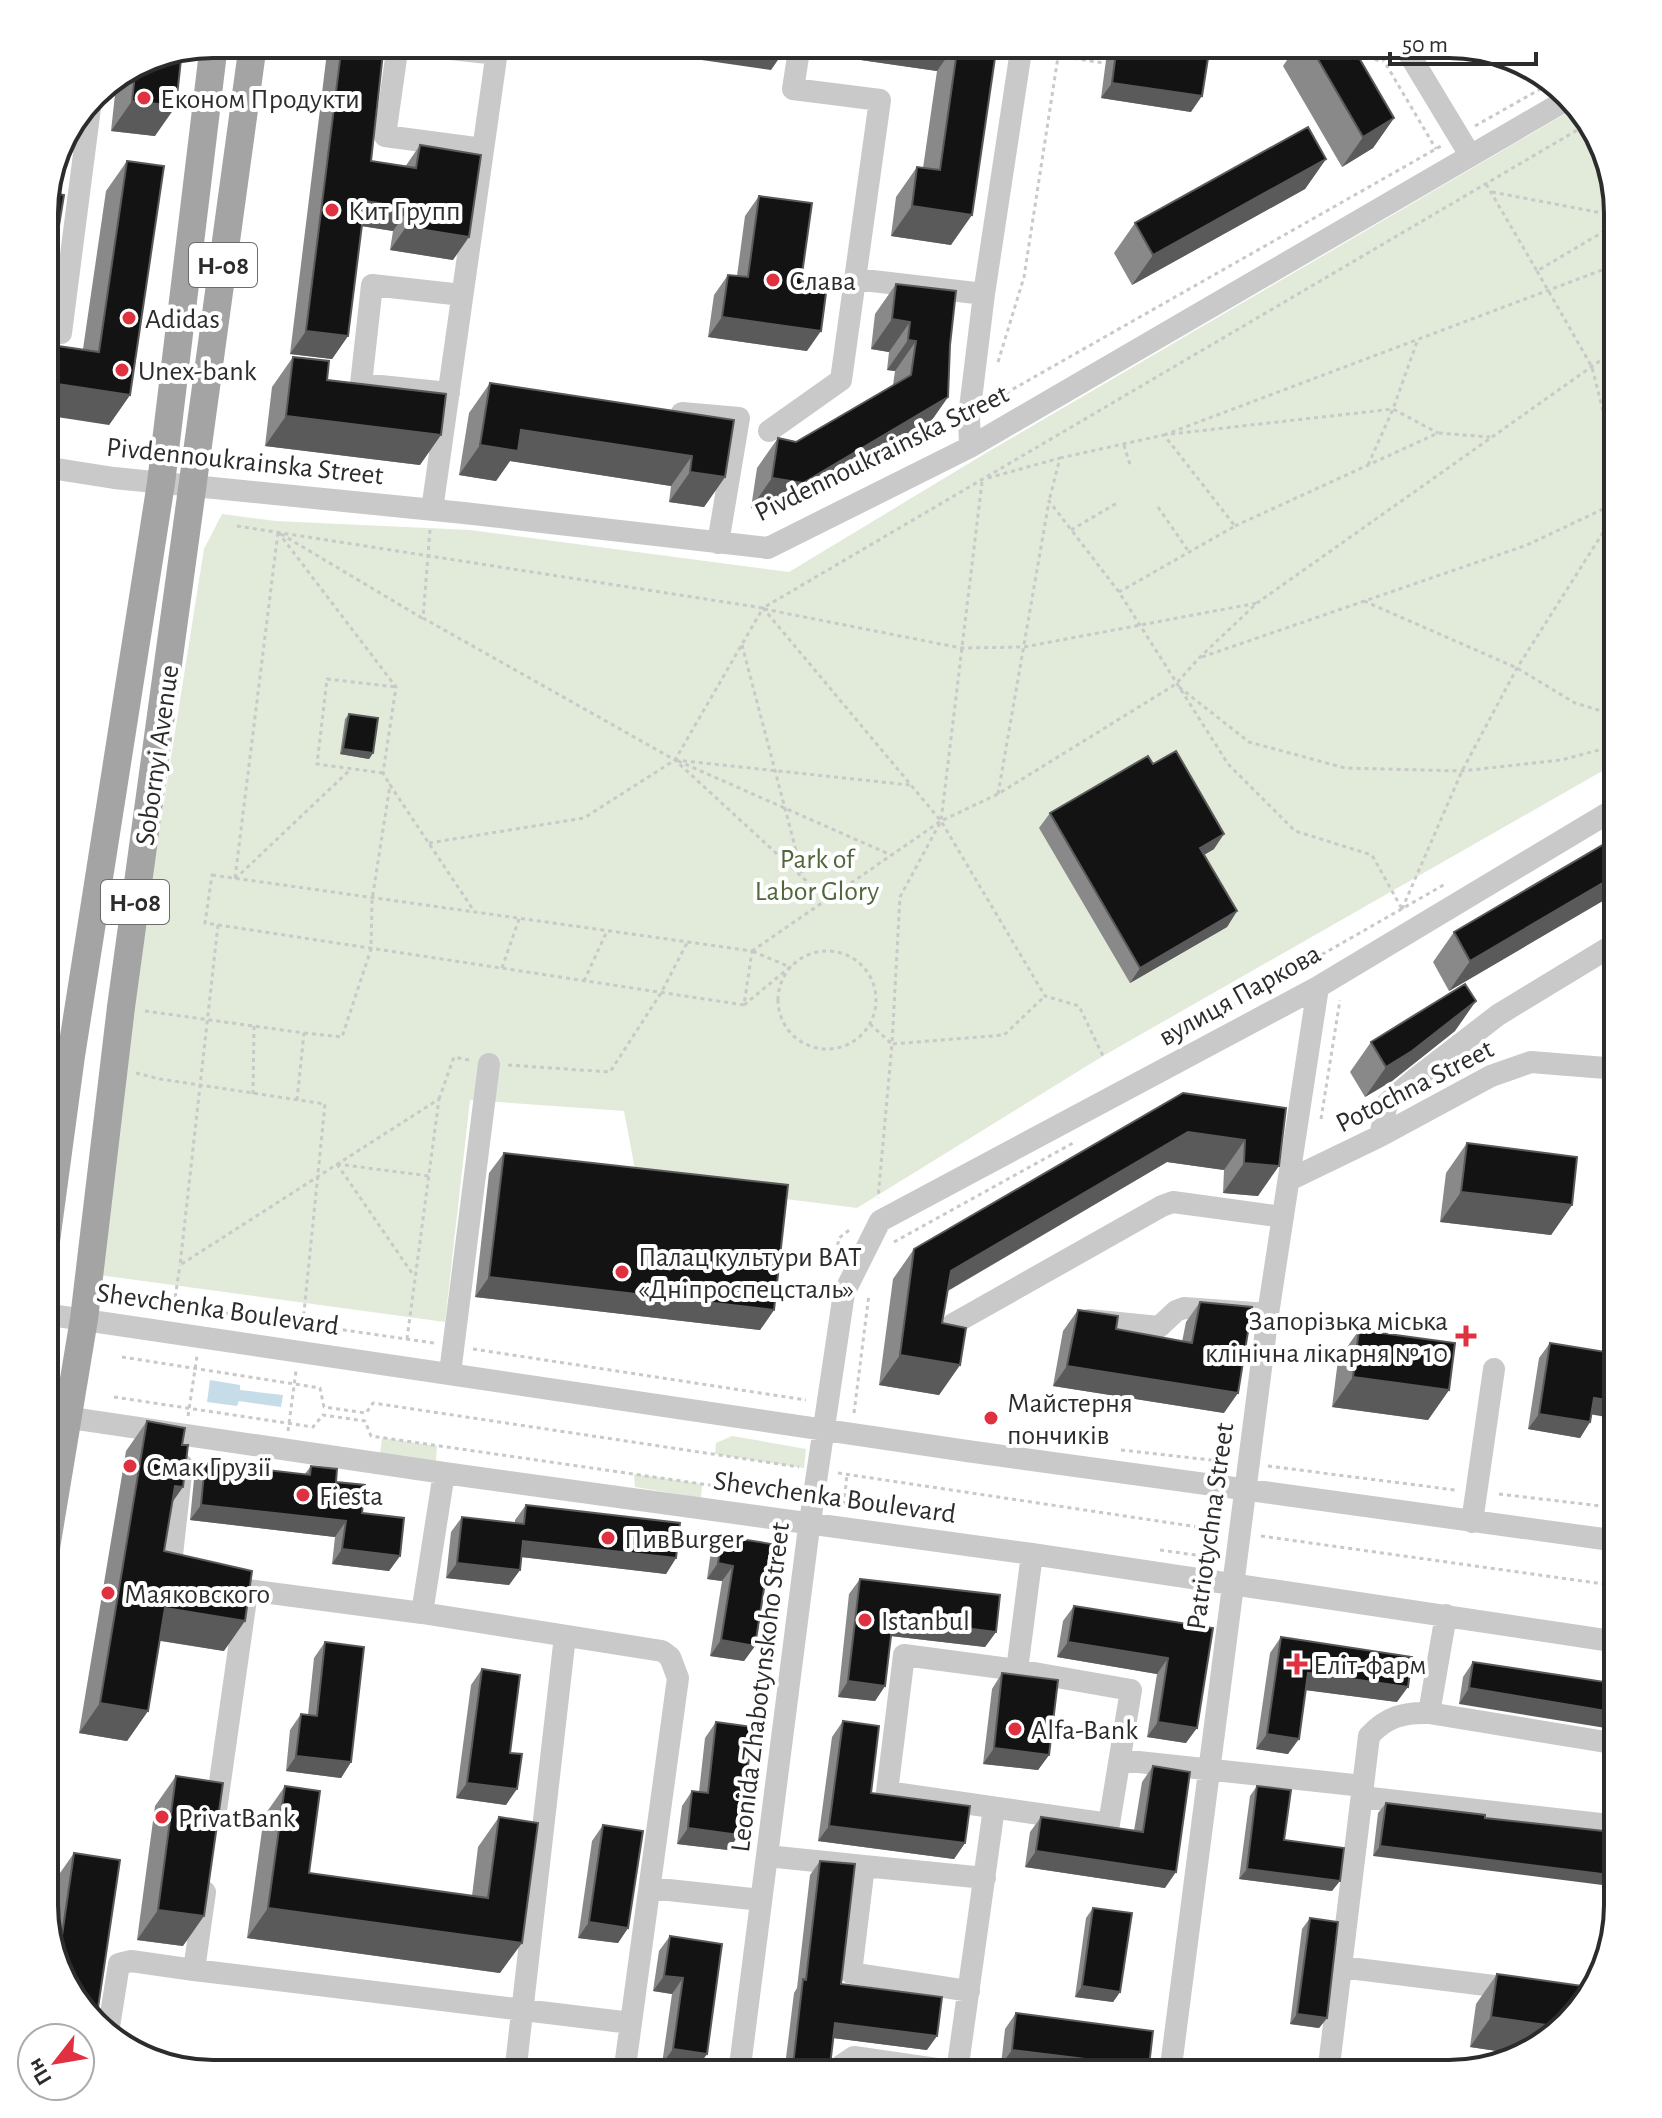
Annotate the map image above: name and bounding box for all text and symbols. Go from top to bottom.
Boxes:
scale bar [1390,16,1536,66]
text: 50 m [1402,33,1448,57]
place label: Економ Продукти [160,86,360,114]
marker: Економ Продукти [135,89,153,107]
place label: Кит Групп [348,198,461,226]
marker: Кит Групп [323,201,341,219]
road number: Н-08 [189,243,257,287]
place label: Слава [789,268,856,296]
marker: Слава [764,271,782,289]
place label: Adidas [145,306,220,334]
marker: Adidas [120,309,138,327]
place label: Unex-bank [138,358,257,386]
marker: Unex-bank [113,361,131,379]
street label: Pivdennoukrainska Street [751,380,1013,527]
street label: Pivdennoukrainska Street [105,434,385,490]
street label: Sobornyi Avenue [131,663,185,847]
park label: Park of Labor Glory [755,846,879,906]
road number: Н-08 [101,880,169,924]
street label: вулиця Паркова [1154,940,1326,1052]
street label: Potochna Street [1332,1035,1498,1138]
place label: Палац культури ВАТ «Дніпроспецсталь» [638,1244,861,1304]
marker: Палац культури ВАТ «Дніпроспецсталь» [613,1263,631,1281]
street label: Shevchenka Boulevard [95,1279,341,1341]
place label: Запорізька міська клінічна лікарня № 10 [1205,1308,1448,1368]
marker: Запорізька міська клінічна лікарня № 10 [1455,1325,1477,1347]
place label: Майстерня пончиків [1007,1390,1133,1450]
marker: Майстерня пончиків [982,1409,1000,1427]
street label: Patriotychna Street [1183,1421,1239,1632]
place label: Смак Грузії [146,1454,271,1482]
marker: Смак Грузії [121,1457,139,1475]
street label: Shevchenka Boulevard [712,1467,958,1529]
place label: Fiesta [319,1483,383,1511]
marker: Fiesta [294,1486,312,1504]
street label: Leonida Zhabotynskoho Street [727,1521,795,1854]
place label: ПивBurger [624,1526,743,1554]
marker: ПивBurger [599,1529,617,1547]
place label: Маяковского [124,1581,270,1609]
marker: Маяковского [99,1584,117,1602]
place label: Istanbul [881,1608,970,1636]
marker: Istanbul [856,1611,874,1629]
place label: Еліт-фарм [1313,1652,1427,1680]
marker: Еліт-фарм [1288,1655,1306,1673]
place label: Alfa-Bank [1031,1717,1138,1745]
marker: Alfa-Bank [1006,1720,1024,1738]
place label: PrivatBank [178,1805,296,1833]
marker: PrivatBank [153,1808,171,1826]
north arrow [16,2022,96,2102]
text: Пн [23,2055,56,2089]

